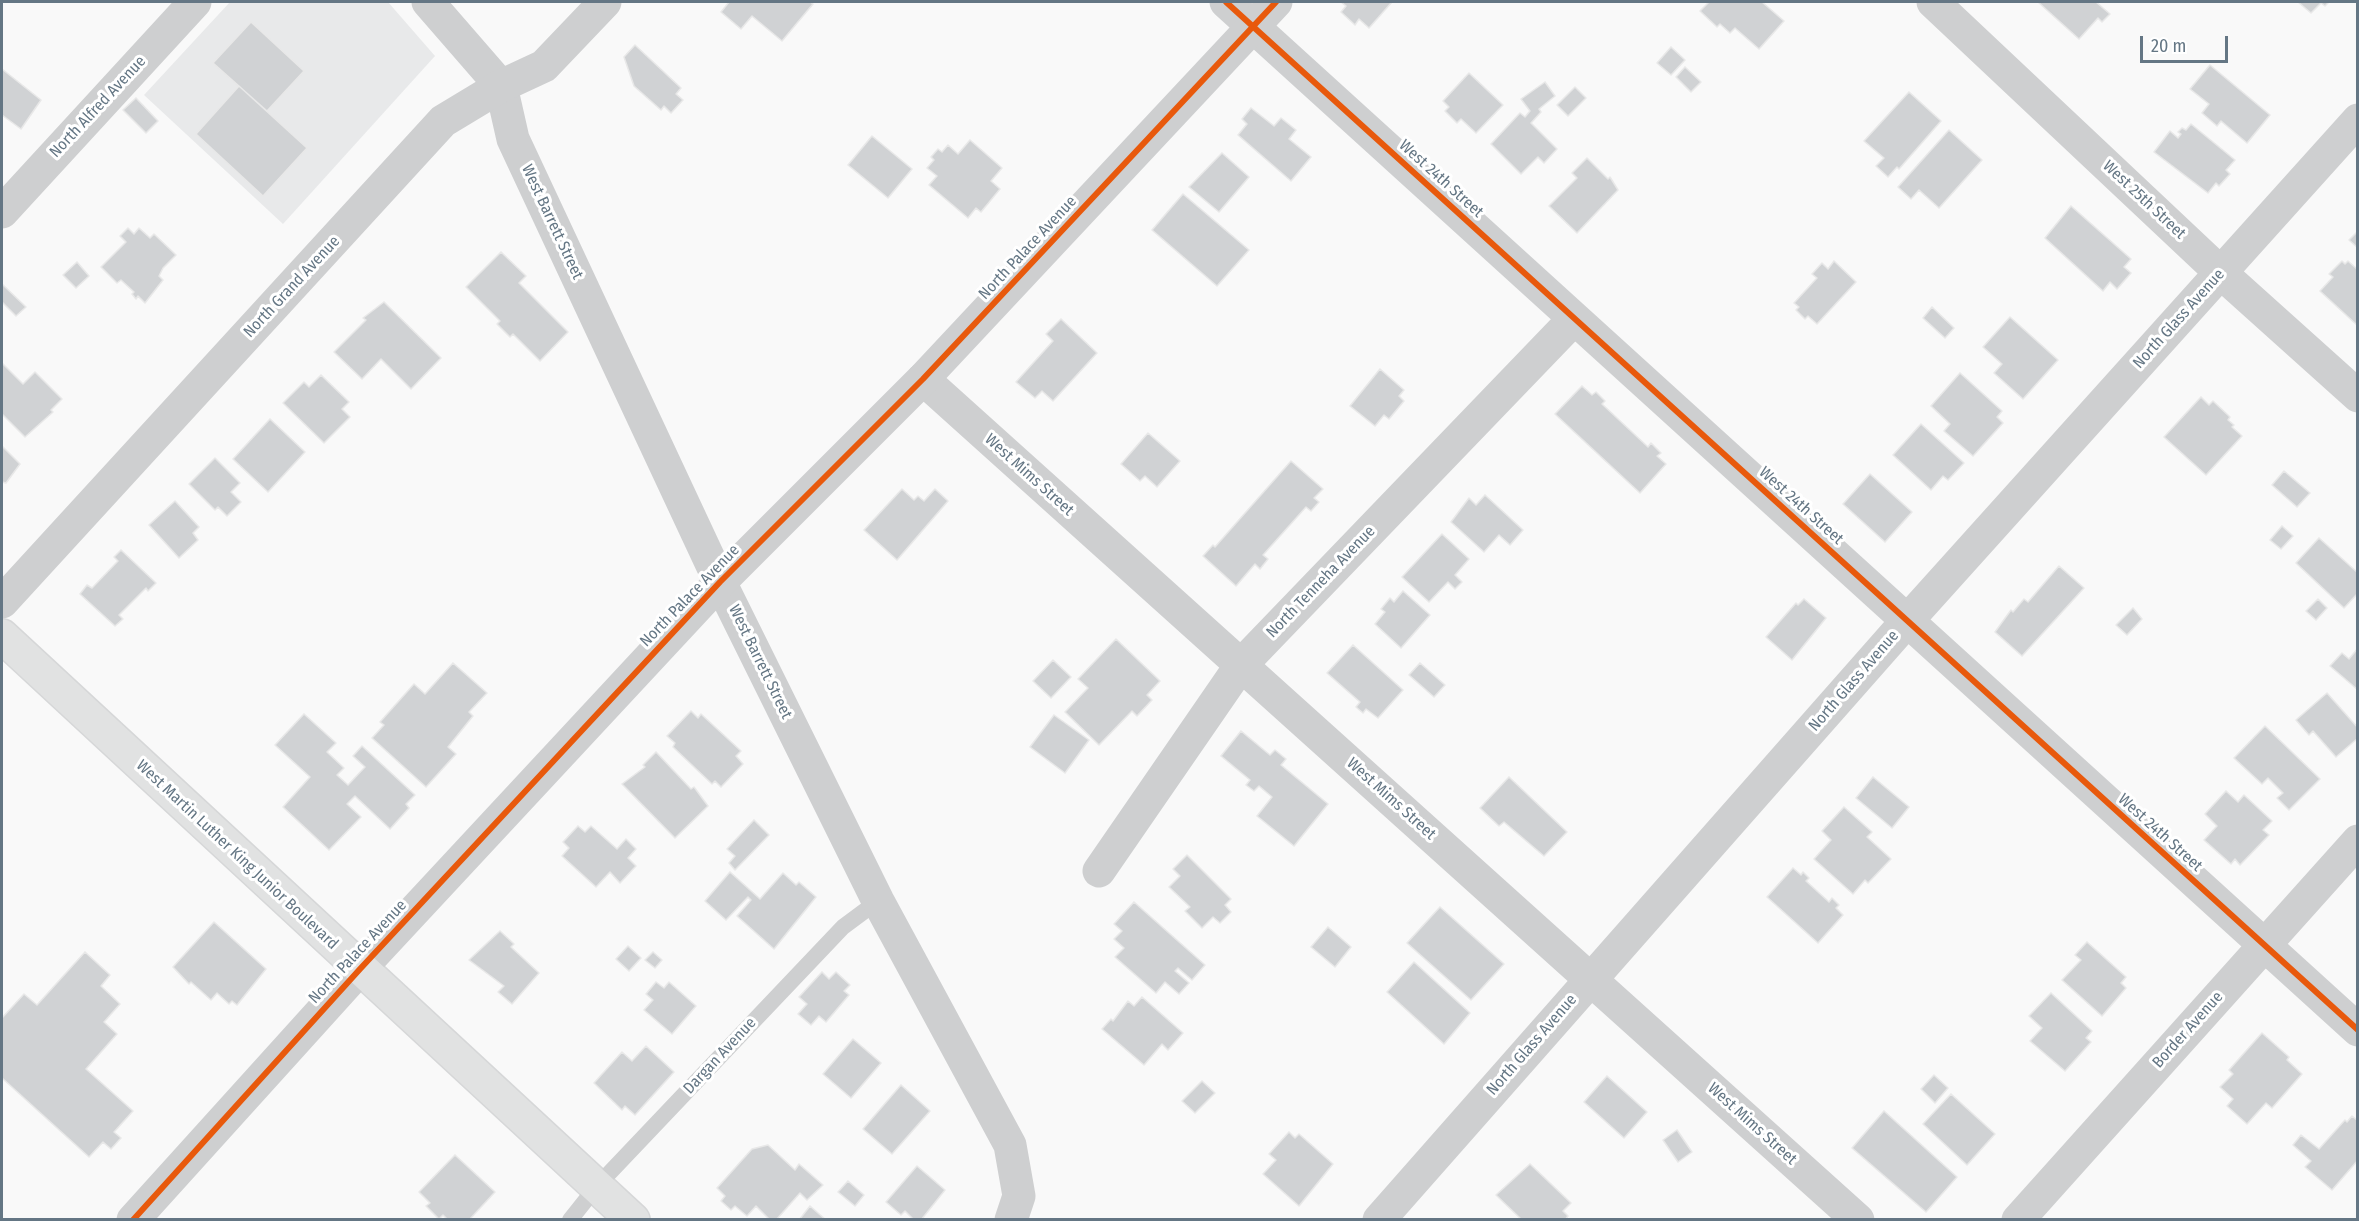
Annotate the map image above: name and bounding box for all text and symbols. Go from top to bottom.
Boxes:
scale bar [2143,24,2232,62]
text: 20 m [2151,35,2186,57]
street label: North Alfred Avenue [46,52,150,162]
street label: West 24th Street [1395,136,1487,222]
street label: West 25th Street [2098,157,2190,243]
street label: West Barrett Street [517,162,587,282]
street label: North Palace Avenue [975,192,1081,304]
street label: North Grand Avenue [240,232,344,342]
street label: North Glass Avenue [2129,265,2229,373]
street label: West Mims Street [981,430,1077,520]
street label: West 24th Street [1755,463,1847,549]
street label: North Tenneha Avenue [1263,522,1379,642]
street label: North Palace Avenue [636,541,744,651]
street label: West Barrett Street [724,602,796,722]
street label: North Glass Avenue [1805,627,1903,735]
street label: West Mims Street [1343,754,1439,844]
street label: West Martin Luther King Junior Boulevard [132,756,342,954]
street label: West 24th Street [2114,790,2206,876]
street label: North Palace Avenue [305,896,411,1008]
street label: Border Avenue [2149,988,2227,1072]
street label: North Glass Avenue [1483,991,1581,1099]
street label: Dargan Avenue [680,1014,760,1098]
street label: West Mims Street [1704,1079,1800,1169]

